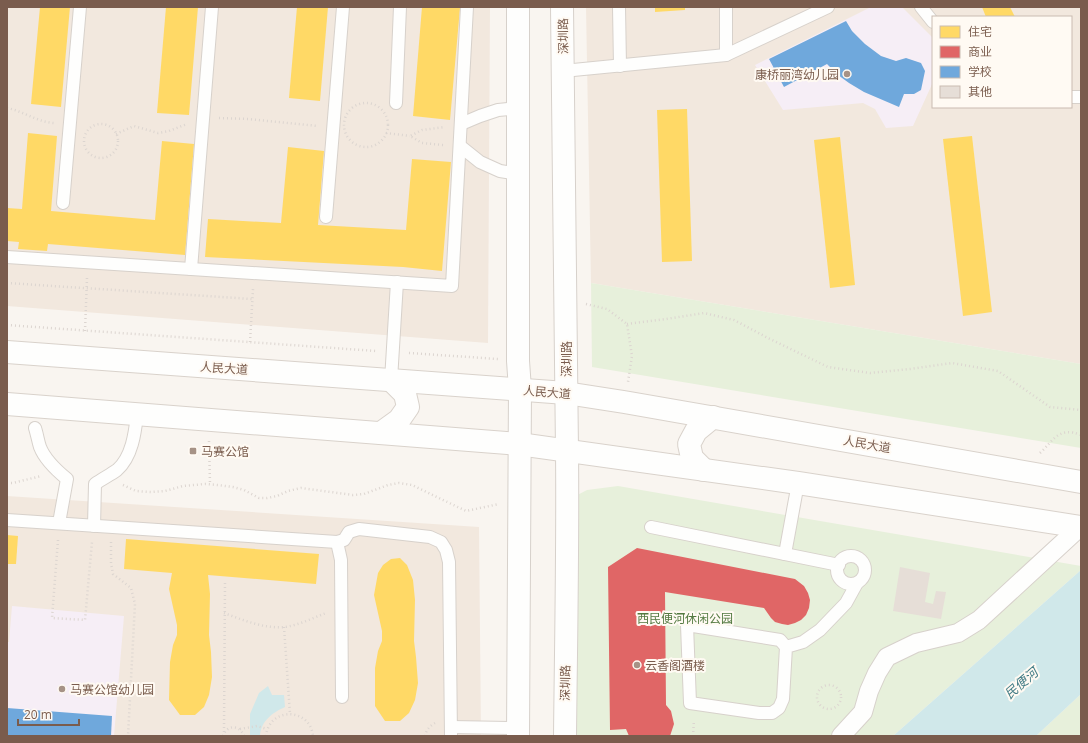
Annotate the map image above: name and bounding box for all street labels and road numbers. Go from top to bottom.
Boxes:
street label: 深圳路 [554,18,572,54]
street label: 深圳路 [558,341,575,377]
street label: 人民大道 [199,358,249,378]
street label: 人民大道 [522,381,572,403]
street label: 人民大道 [842,431,892,457]
street label: 深圳路 [556,665,574,701]

